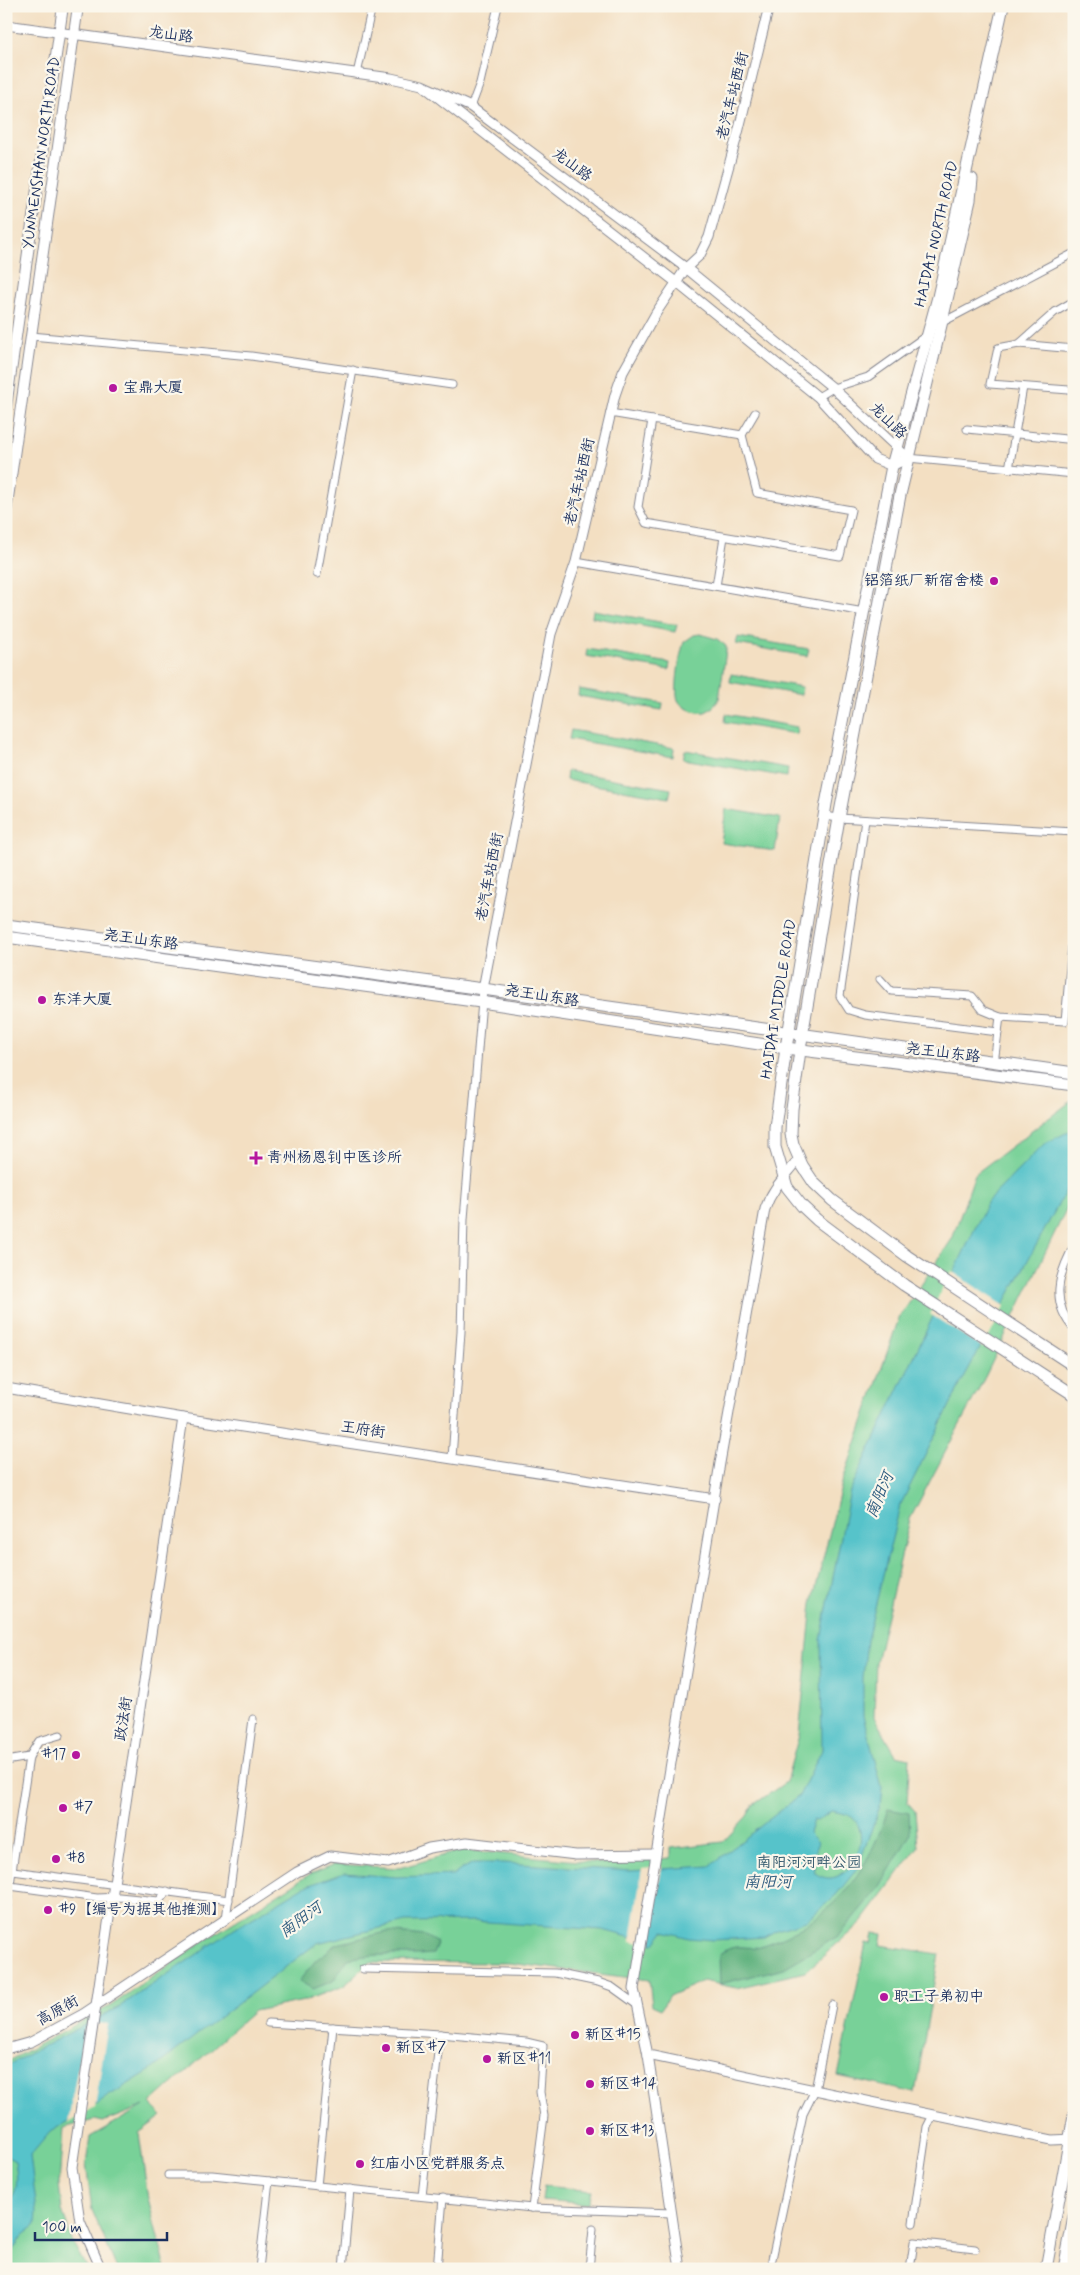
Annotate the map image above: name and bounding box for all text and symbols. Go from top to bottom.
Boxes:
street label: 龙山路 [147,22,195,48]
street label: 老汽车站西街 [712,50,754,142]
street label: YUNMENSHAN NORTH ROAD [19,56,65,250]
street label: 龙山路 [548,143,596,187]
street label: HAIDAI NORTH ROAD [910,159,964,309]
place label: 宝鼎大厦 [123,378,183,398]
marker: 宝鼎大厦 [107,382,119,394]
street label: 龙山路 [865,398,911,444]
street label: 老汽车站西街 [560,436,600,528]
place label: 铝箔纸厂新宿舍楼 [864,571,984,591]
marker: 铝箔纸厂新宿舍楼 [988,575,1000,587]
street label: 老汽车站西街 [472,831,508,923]
street label: HAIDAI MIDDLE ROAD [756,918,802,1080]
street label: 尧王山东路 [102,925,180,955]
street label: 尧王山东路 [503,980,581,1012]
place label: 东洋大厦 [52,990,112,1010]
marker: 东洋大厦 [36,994,48,1006]
street label: 尧王山东路 [905,1039,981,1067]
place label: 青州杨恩钊中医诊所 [267,1148,402,1168]
marker: 青州杨恩钊中医诊所 [249,1151,263,1165]
street label: 王府街 [339,1417,387,1443]
water label: 南阳河 [861,1466,900,1521]
street label: 政法街 [111,1695,137,1743]
place label: #17 [41,1745,66,1765]
marker: #17 [70,1749,82,1761]
place label: #7 [73,1798,93,1818]
marker: #7 [57,1802,69,1814]
place label: #8 [66,1849,86,1869]
marker: #8 [50,1853,62,1865]
park label: 南阳河河畔公园 [756,1853,862,1873]
water label: 南阳河 [744,1872,795,1893]
water label: 南阳河 [275,1896,329,1943]
place label: #9【编号为据其他推测】 [58,1900,226,1920]
marker: #9【编号为据其他推测】 [42,1904,54,1916]
place label: 职工子弟初中 [894,1987,984,2007]
street label: 高原街 [33,1991,83,2031]
marker: 职工子弟初中 [878,1991,890,2003]
place label: 新区#15 [585,2025,641,2045]
marker: 新区#15 [569,2029,581,2041]
place label: 新区#7 [396,2038,446,2058]
marker: 新区#7 [380,2042,392,2054]
place label: 新区#11 [497,2049,551,2069]
marker: 新区#11 [481,2053,493,2065]
place label: 新区#14 [600,2074,657,2094]
marker: 新区#14 [584,2078,596,2090]
place label: 新区#13 [600,2121,654,2141]
marker: 新区#13 [584,2125,596,2137]
place label: 红庙小区党群服务点 [370,2154,505,2174]
marker: 红庙小区党群服务点 [354,2158,366,2170]
scale bar [35,2210,168,2242]
text: 100 m [42,2218,82,2238]

